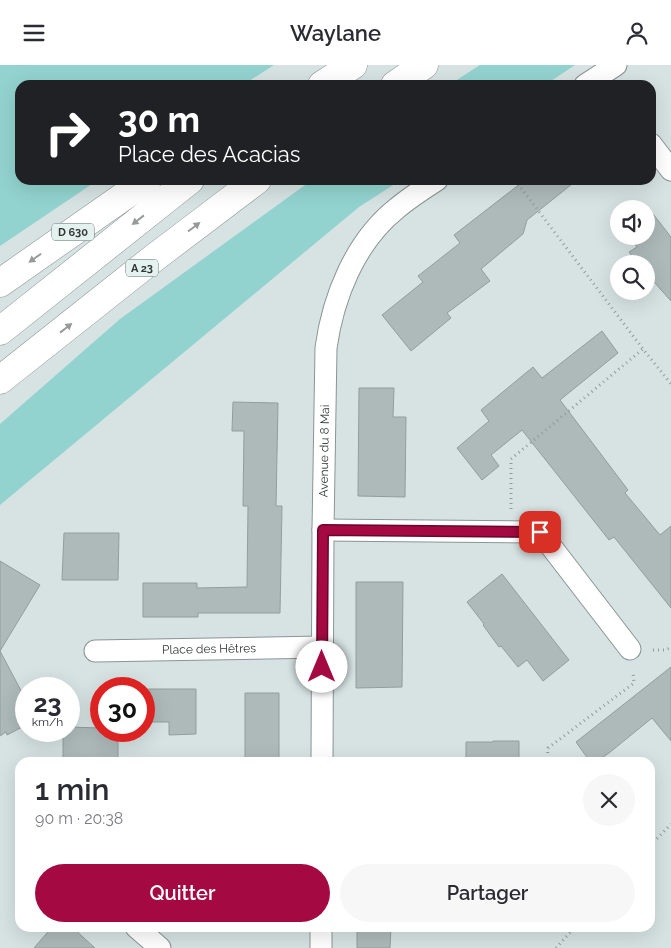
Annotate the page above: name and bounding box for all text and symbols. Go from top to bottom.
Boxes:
icon: menu [20,19,48,47]
icon: person [623,19,651,47]
text: Waylane [290,20,381,46]
text: 30 m [118,99,200,140]
icon: right [35,100,100,165]
text: Place des Acacias [118,141,300,167]
map controls [610,200,655,300]
button: sound [610,200,655,245]
one-way arrow [132,215,145,226]
one-way arrow [187,222,200,233]
road number: D 630 [52,223,94,241]
one-way arrow [28,253,42,263]
button: search [610,255,655,300]
road number: A 23 [126,259,158,277]
one-way arrow [59,322,72,333]
street label: Avenue du 8 Mai [317,405,332,497]
pin [519,511,561,553]
icon: arrive [526,518,554,546]
position arrow [295,640,347,692]
street label: Place des Hêtres [162,641,256,657]
speed limit sign: 30 [90,677,155,742]
text: 23 [33,688,62,718]
text: km/h [32,715,63,729]
text: 1 min [35,772,110,807]
button: close [583,774,635,826]
text: 90 m · 20:38 [35,809,123,828]
button: Quitter [35,864,330,922]
button: Partager [340,864,635,922]

